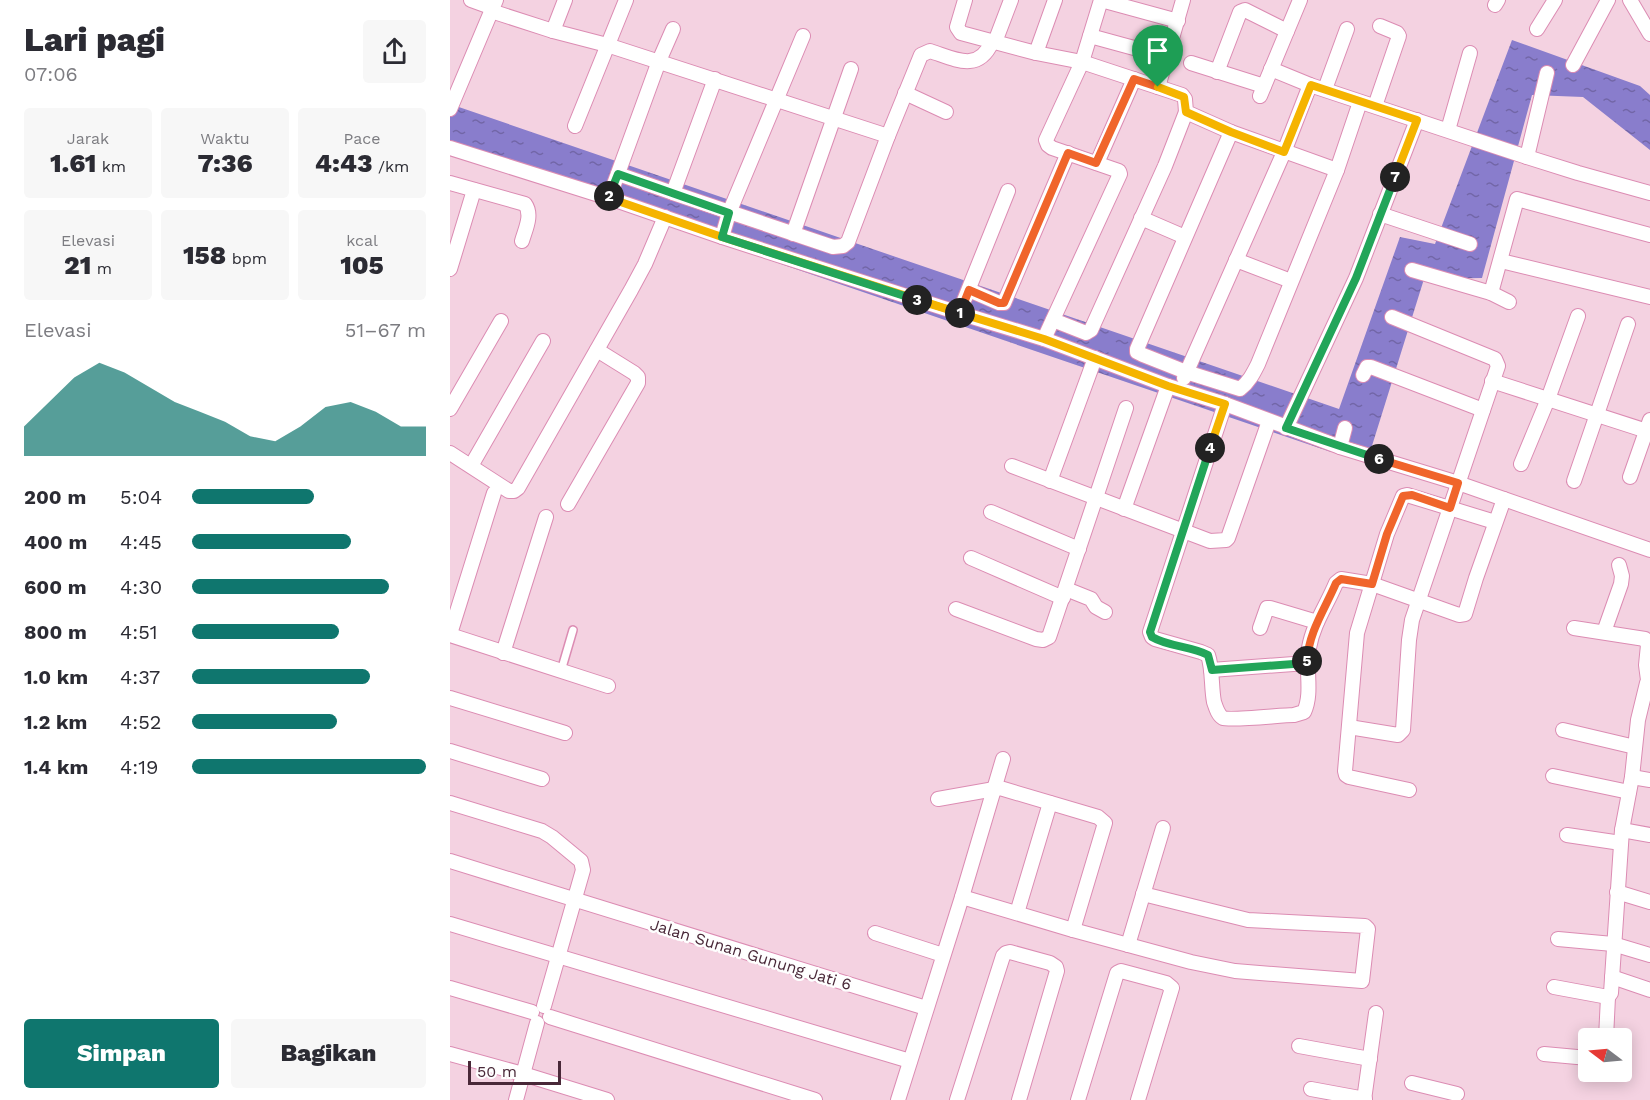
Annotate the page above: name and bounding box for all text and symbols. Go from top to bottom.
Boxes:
text: Lari pagi [24,20,165,59]
button: share [363,20,426,83]
pin [1132,25,1183,87]
icon: arrive [1141,34,1174,67]
text: 07:06 [24,62,78,86]
text: Jarak [67,129,109,148]
text: Waktu [200,129,250,148]
text: Pace [343,129,381,148]
text: 1.61 [50,148,96,178]
text: 7:36 [197,148,253,178]
text: 4:43 [315,148,372,178]
text: km [96,157,126,176]
text: /km [372,157,409,176]
pin: 7 [1380,162,1410,192]
text: 7 [1390,167,1400,186]
pin: 2 [594,181,624,211]
text: 2 [604,186,614,205]
text: Elevasi [61,231,115,250]
text: kcal [346,231,378,250]
text: 158 [183,240,226,270]
text: bpm [226,249,267,268]
text: 21 [64,250,91,280]
text: 105 [340,250,384,280]
text: m [91,259,112,278]
pin: 3 [902,285,932,315]
text: 3 [912,290,922,309]
pin: 1 [945,298,975,328]
text: 1 [957,303,963,322]
text: Elevasi [24,318,91,342]
text: 51–67 m [345,318,426,342]
pin: 4 [1195,433,1225,463]
text: 4 [1205,438,1215,457]
pin: 6 [1364,444,1394,474]
text: 6 [1374,449,1384,468]
text: 200 m [24,485,86,509]
text: 5:04 [120,485,162,509]
text: 400 m [24,530,87,554]
text: 4:45 [120,530,162,554]
text: 600 m [24,575,87,599]
text: 4:30 [120,575,162,599]
text: 800 m [24,620,87,644]
text: 4:51 [120,620,158,644]
pin: 5 [1292,646,1322,676]
text: 5 [1302,651,1312,670]
text: 1.0 km [24,665,88,689]
text: 4:37 [120,665,160,689]
text: 1.2 km [24,710,87,734]
text: 4:52 [120,710,161,734]
text: 1.4 km [24,755,88,779]
text: 4:19 [120,755,158,779]
street label: Jalan Sunan Gunung Jati 6 [648,915,854,994]
button: Simpan [24,1019,219,1088]
button: Bagikan [231,1019,426,1088]
north arrow [1578,1028,1632,1082]
map controls [1578,1028,1632,1082]
scale bar [468,1058,561,1086]
text: 50 m [477,1062,517,1081]

